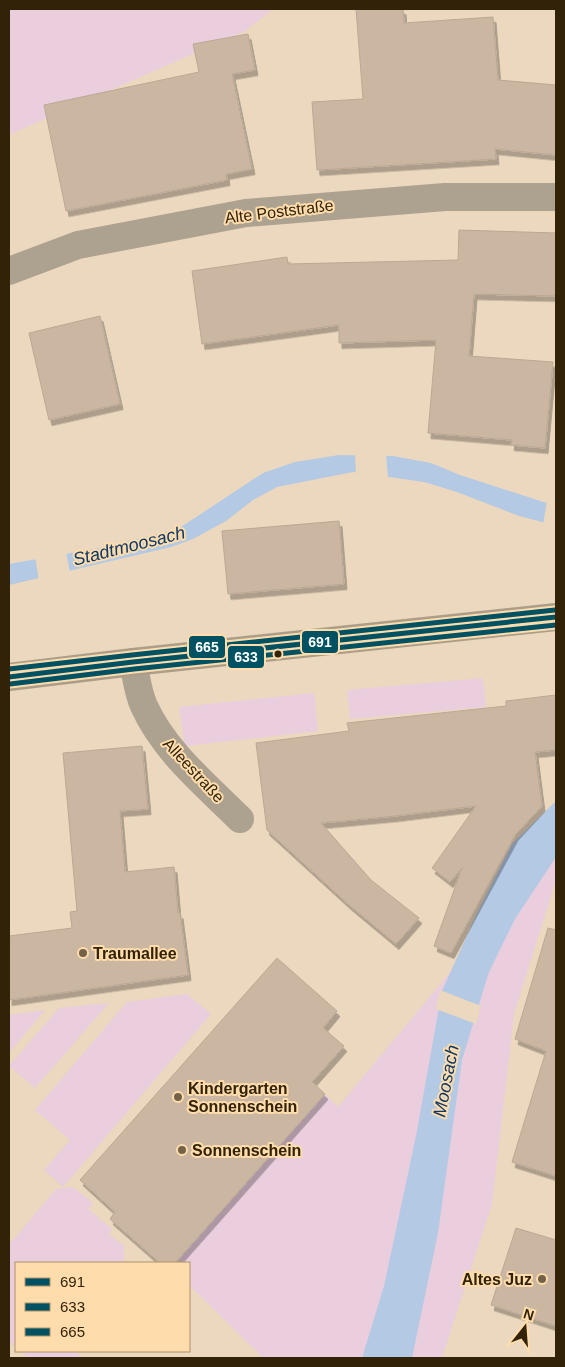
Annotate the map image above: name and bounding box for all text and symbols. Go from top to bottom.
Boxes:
street label: Alte Poststraße [224,196,334,227]
water label: Stadtmoosach [71,522,187,570]
line badge: 691 [301,630,339,654]
text: 691 [308,634,332,650]
line badge: 665 [188,635,226,659]
text: 665 [195,639,219,655]
line badge: 633 [227,645,265,669]
text: 633 [234,649,258,665]
unlabelled marker [273,649,283,659]
street label: Alleestraße [160,735,228,806]
place label: Traumallee [93,945,177,962]
marker: Traumallee [77,947,89,959]
water label: Moosach [429,1043,463,1119]
place label: Kindergarten Sonnenschein [188,1080,297,1115]
marker: Kindergarten Sonnenschein [172,1091,184,1103]
place label: Sonnenschein [192,1142,301,1159]
marker: Sonnenschein [176,1144,188,1156]
legend [15,1262,190,1352]
place label: Altes Juz [462,1271,532,1288]
text: 691 [60,1273,85,1290]
marker: Altes Juz [536,1273,548,1285]
text: 633 [60,1298,85,1315]
north arrow [500,1302,550,1352]
text: N [522,1305,536,1324]
text: 665 [60,1323,85,1340]

